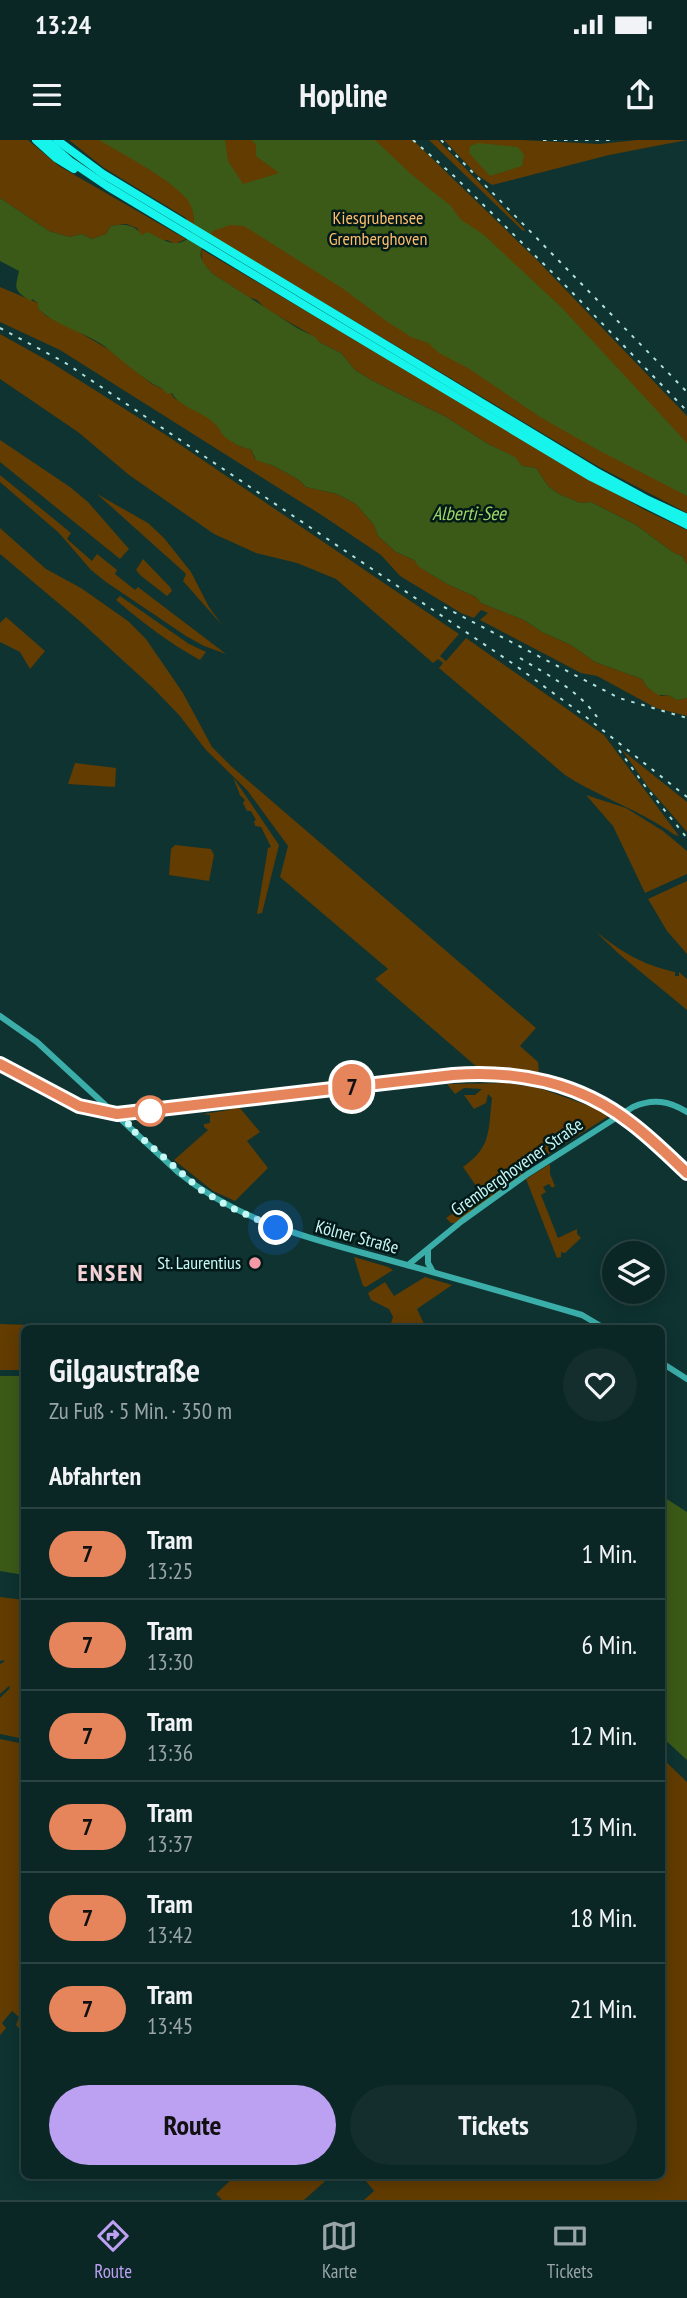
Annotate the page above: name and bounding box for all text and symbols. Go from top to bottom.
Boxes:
text: 13:24 [35,8,91,41]
text: Hopline [299,74,388,116]
icon: menu [28,76,66,114]
icon: share [621,76,659,114]
park label: Kiesgrubensee Gremberghoven [329,206,427,250]
water label: Alberti-See [432,501,507,525]
line badge: 7 [329,1064,375,1110]
text: 7 [346,1071,358,1102]
unlabelled marker [135,1096,165,1126]
street label: Gremberghovener Straße [446,1112,587,1221]
your location [258,1210,293,1245]
street label: Kölner Straße [313,1214,401,1259]
map controls [602,1241,665,1304]
button: layers [602,1241,665,1304]
place label: St. Laurentius [157,1251,241,1274]
marker: St. Laurentius [247,1255,263,1271]
district label: ENSEN [77,1257,145,1288]
text: Gilgaustraße [49,1348,200,1391]
button: heart [563,1348,637,1422]
text: Zu Fuß · 5 Min. · 350 m [49,1396,232,1425]
text: Abfahrten [49,1459,141,1492]
text: Tram [147,1523,193,1556]
text: 1 Min. [582,1537,637,1570]
text: 7 [82,1538,93,1569]
text: 13:25 [147,1556,193,1585]
text: Tram [147,1614,193,1647]
text: 6 Min. [582,1628,637,1661]
text: 7 [82,1629,93,1660]
text: 13:30 [147,1647,193,1676]
text: Tram [147,1705,193,1738]
text: 12 Min. [570,1719,637,1752]
text: 7 [82,1720,93,1751]
text: 13:36 [147,1738,193,1767]
text: Tram [147,1796,193,1829]
text: 13 Min. [570,1810,637,1843]
text: 7 [82,1811,93,1842]
text: 13:37 [147,1829,193,1858]
text: Tram [147,1887,193,1920]
text: 18 Min. [570,1901,637,1934]
text: 7 [82,1902,93,1933]
text: 13:42 [147,1920,193,1949]
text: Tram [147,1978,193,2011]
text: 21 Min. [570,1992,637,2025]
text: 7 [82,1993,93,2024]
text: 13:45 [147,2011,193,2040]
button: Route [49,2085,336,2165]
button: Tickets [350,2085,637,2165]
tab: Route [94,2217,132,2283]
tab: Karte [320,2217,358,2283]
tab: Tickets [547,2217,593,2283]

